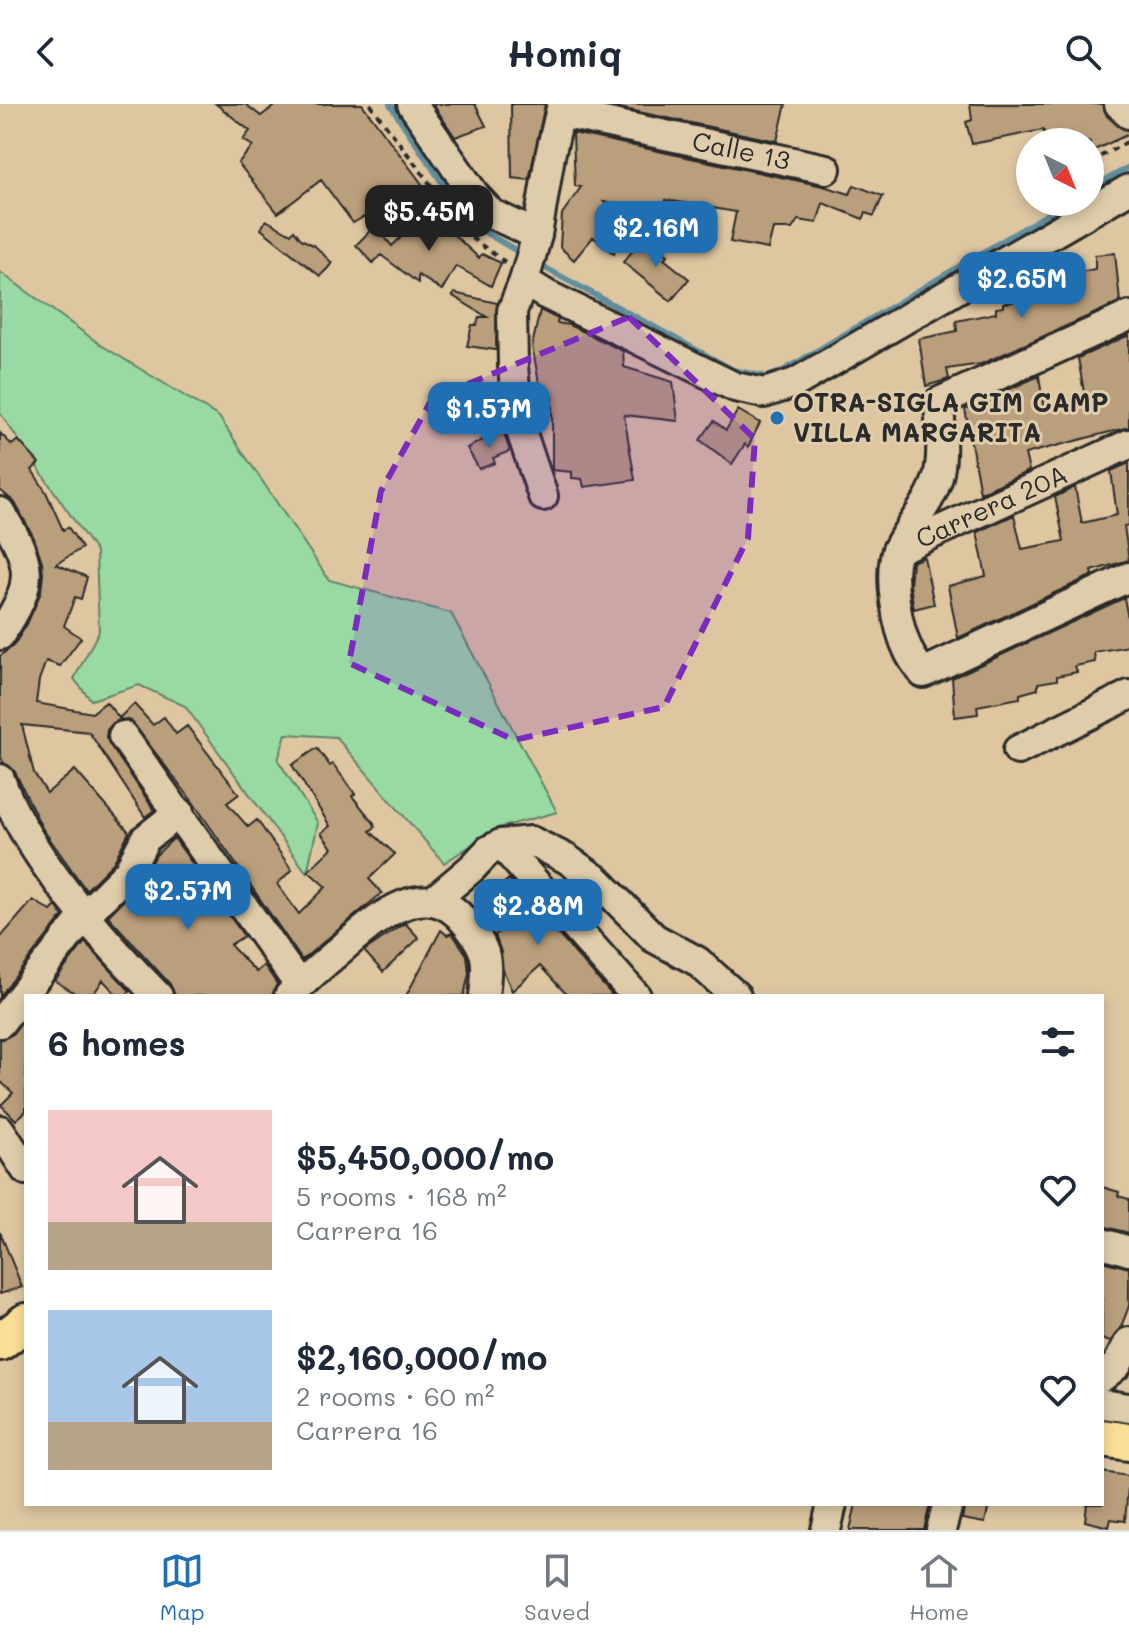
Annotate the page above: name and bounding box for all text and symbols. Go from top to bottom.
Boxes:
text: Homiq [507,29,622,76]
icon: back [24,30,68,74]
icon: search [1061,30,1105,74]
street label: Calle 13 [689,123,793,177]
north arrow [1016,128,1104,216]
map controls [1016,128,1104,216]
pin: $5.45M [364,185,494,253]
text: $5.45M [383,194,475,228]
pin: $2.16M [591,201,721,269]
text: $2.16M [613,210,699,244]
pin: $2.65M [957,252,1087,320]
text: $2.65M [977,261,1067,295]
pin: $1.57M [424,382,554,450]
place label: OTRA-SIGLA GIM CAMP VILLA MARGARITA [793,385,1109,449]
text: $1.57M [446,391,532,425]
marker: OTRA-SIGLA GIM CAMP VILLA MARGARITA [768,409,786,427]
street label: Carrera 20A [910,457,1072,555]
pin: $2.57M [123,864,253,932]
text: $2.57M [143,873,233,907]
pin: $2.88M [473,879,603,947]
text: $2.88M [492,888,584,922]
text: 6 homes [48,1020,186,1065]
icon: filters [1036,1020,1080,1064]
text: $5,450,000/mo [296,1134,554,1179]
icon: home [112,1142,208,1238]
icon: heart [1036,1168,1080,1212]
text: 5 rooms · 168 m² [296,1179,507,1213]
text: Carrera 16 [296,1213,438,1247]
text: $2,160,000/mo [296,1334,547,1379]
icon: home [112,1342,208,1438]
icon: heart [1036,1368,1080,1412]
text: 2 rooms · 60 m² [296,1379,495,1413]
text: Carrera 16 [296,1413,438,1447]
tab: Map [160,1549,205,1626]
tab: Saved [524,1549,590,1626]
tab: Home [909,1549,969,1626]

